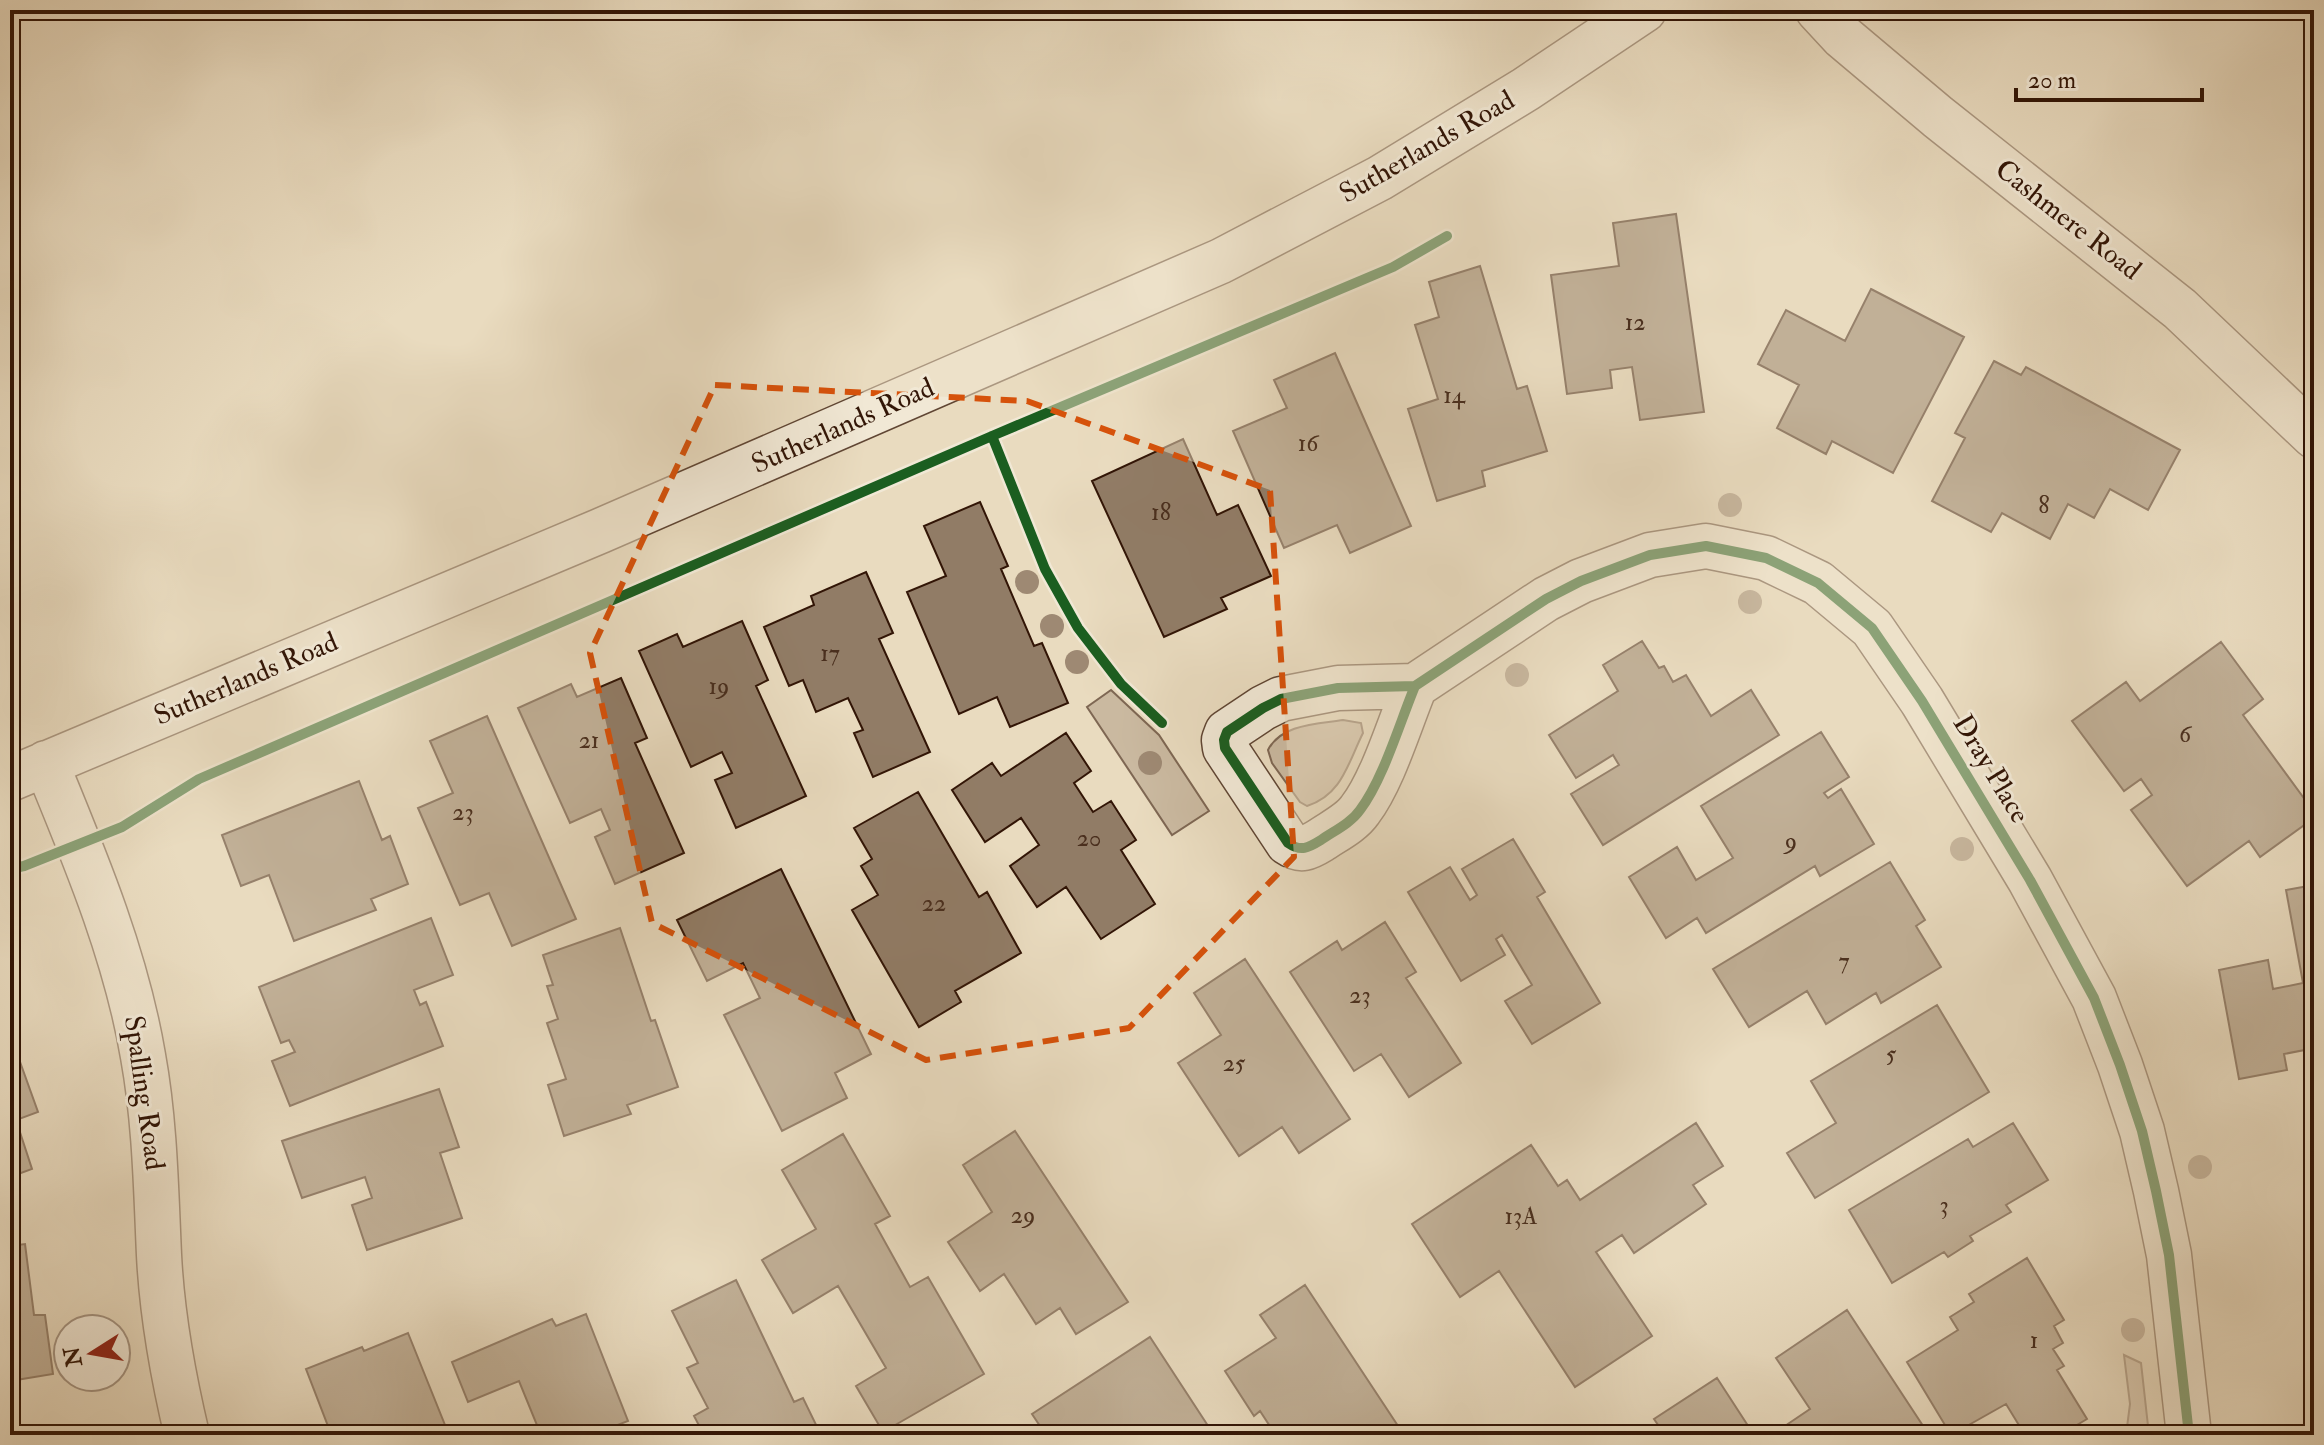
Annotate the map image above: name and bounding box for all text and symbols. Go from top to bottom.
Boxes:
scale bar [2016,52,2202,102]
text: 20 m [2028,65,2077,96]
street label: Sutherlands Road [1333,83,1521,211]
street label: Cashmere Road [1988,152,2148,288]
house number: 12 [1625,307,1645,338]
street label: Sutherlands Road [746,370,940,482]
house number: 14 [1443,380,1466,411]
house number: 16 [1298,428,1320,459]
house number: 8 [2038,490,2050,521]
house number: 18 [1151,497,1171,528]
street label: Sutherlands Road [149,624,343,733]
house number: 17 [820,638,840,669]
house number: 19 [709,671,729,702]
street label: Dray Place [1945,708,2037,830]
house number: 6 [2179,719,2193,750]
house number: 21 [579,725,599,756]
house number: 23 [452,797,474,828]
house number: 20 [1077,823,1101,854]
house number: 9 [1783,826,1797,857]
house number: 22 [922,888,946,919]
house number: 7 [1838,946,1850,977]
house number: 23 [1349,980,1371,1011]
street label: Spalling Road [116,1013,172,1173]
house number: 5 [1886,1039,1897,1070]
house number: 25 [1223,1048,1246,1079]
house number: 3 [1939,1190,1949,1221]
house number: 29 [1011,1200,1035,1231]
house number: 13A [1504,1201,1538,1232]
north arrow [52,1313,132,1393]
house number: 1 [2030,1325,2038,1356]
text: N [58,1344,89,1370]

